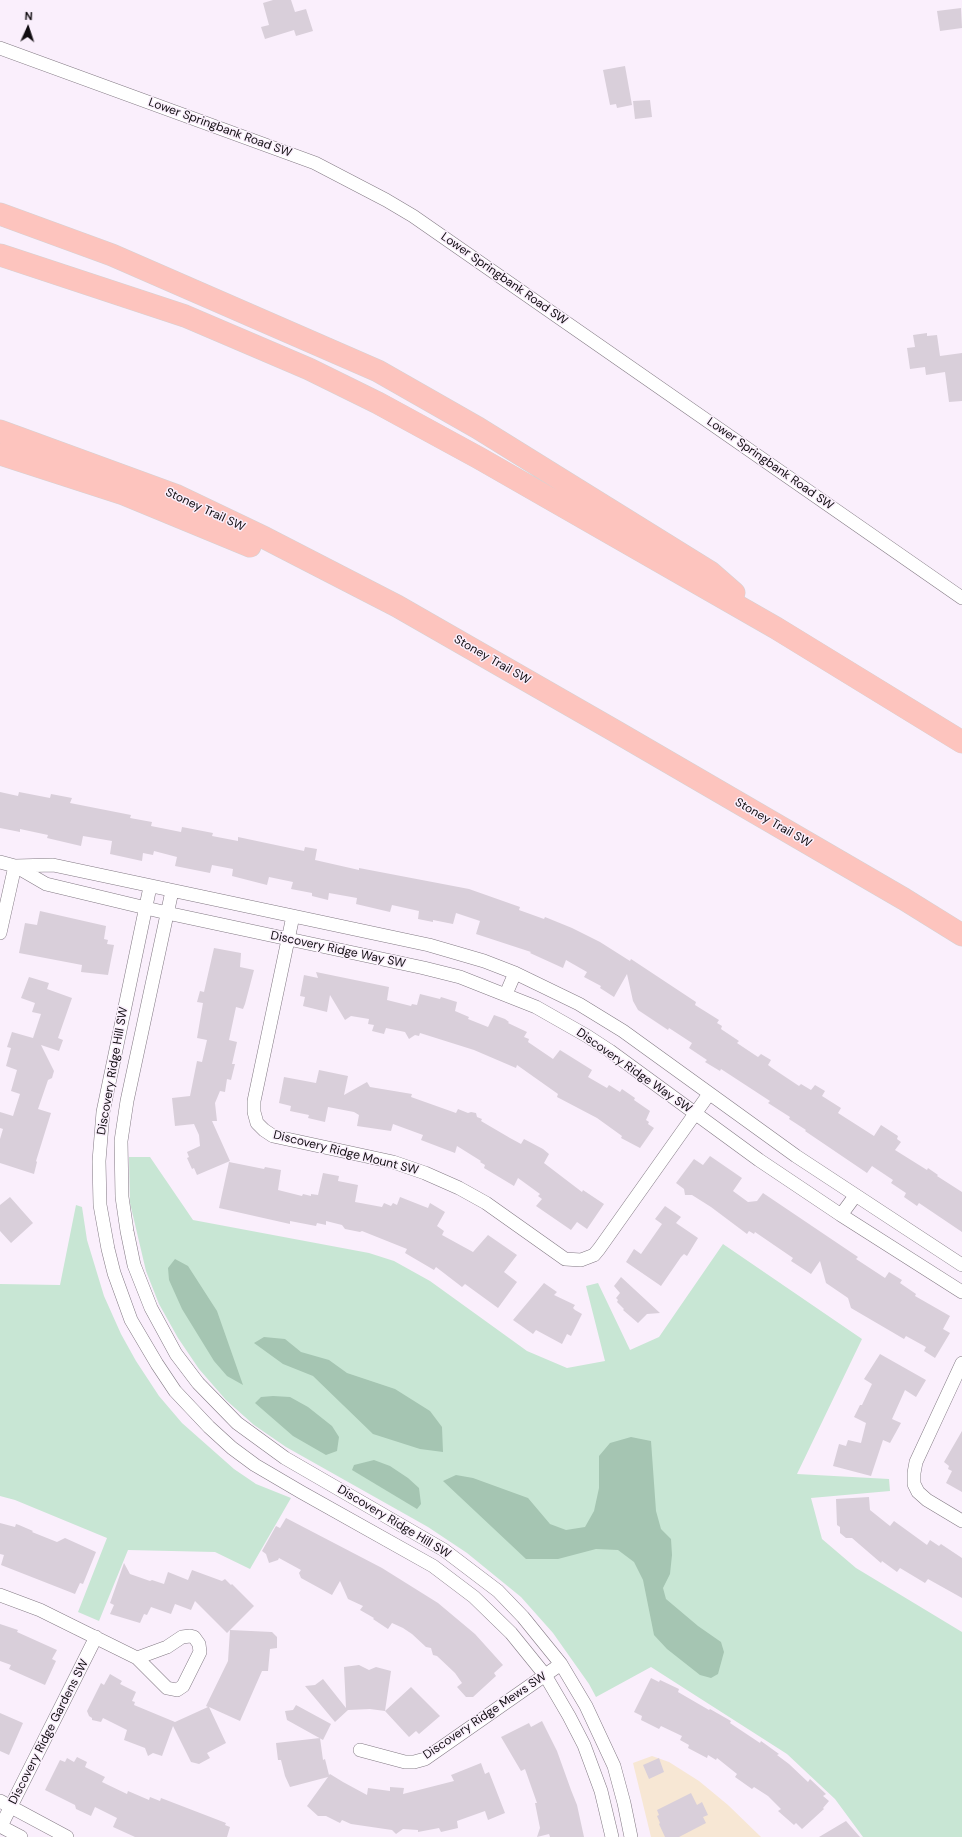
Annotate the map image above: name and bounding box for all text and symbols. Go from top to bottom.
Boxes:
north arrow [8,8,48,48]
text: N [24,9,33,23]
street label: Lower Springbank Road SW [146,95,294,161]
street label: Lower Springbank Road SW [438,230,570,328]
street label: Lower Springbank Road SW [704,415,836,513]
street label: Stoney Trail SW [163,485,247,535]
street label: Stoney Trail SW [451,632,533,688]
street label: Stoney Trail SW [732,795,814,851]
street label: Discovery Ridge Way SW [269,929,407,971]
street label: Discovery Ridge Hill SW [95,1006,131,1136]
street label: Discovery Ridge Way SW [574,1026,694,1116]
street label: Discovery Ridge Mount SW [272,1128,420,1178]
street label: Discovery Ridge Hill SW [335,1482,453,1562]
street label: Discovery Ridge Gardens SW [6,1657,92,1807]
street label: Discovery Ridge Mews SW [421,1669,549,1763]

